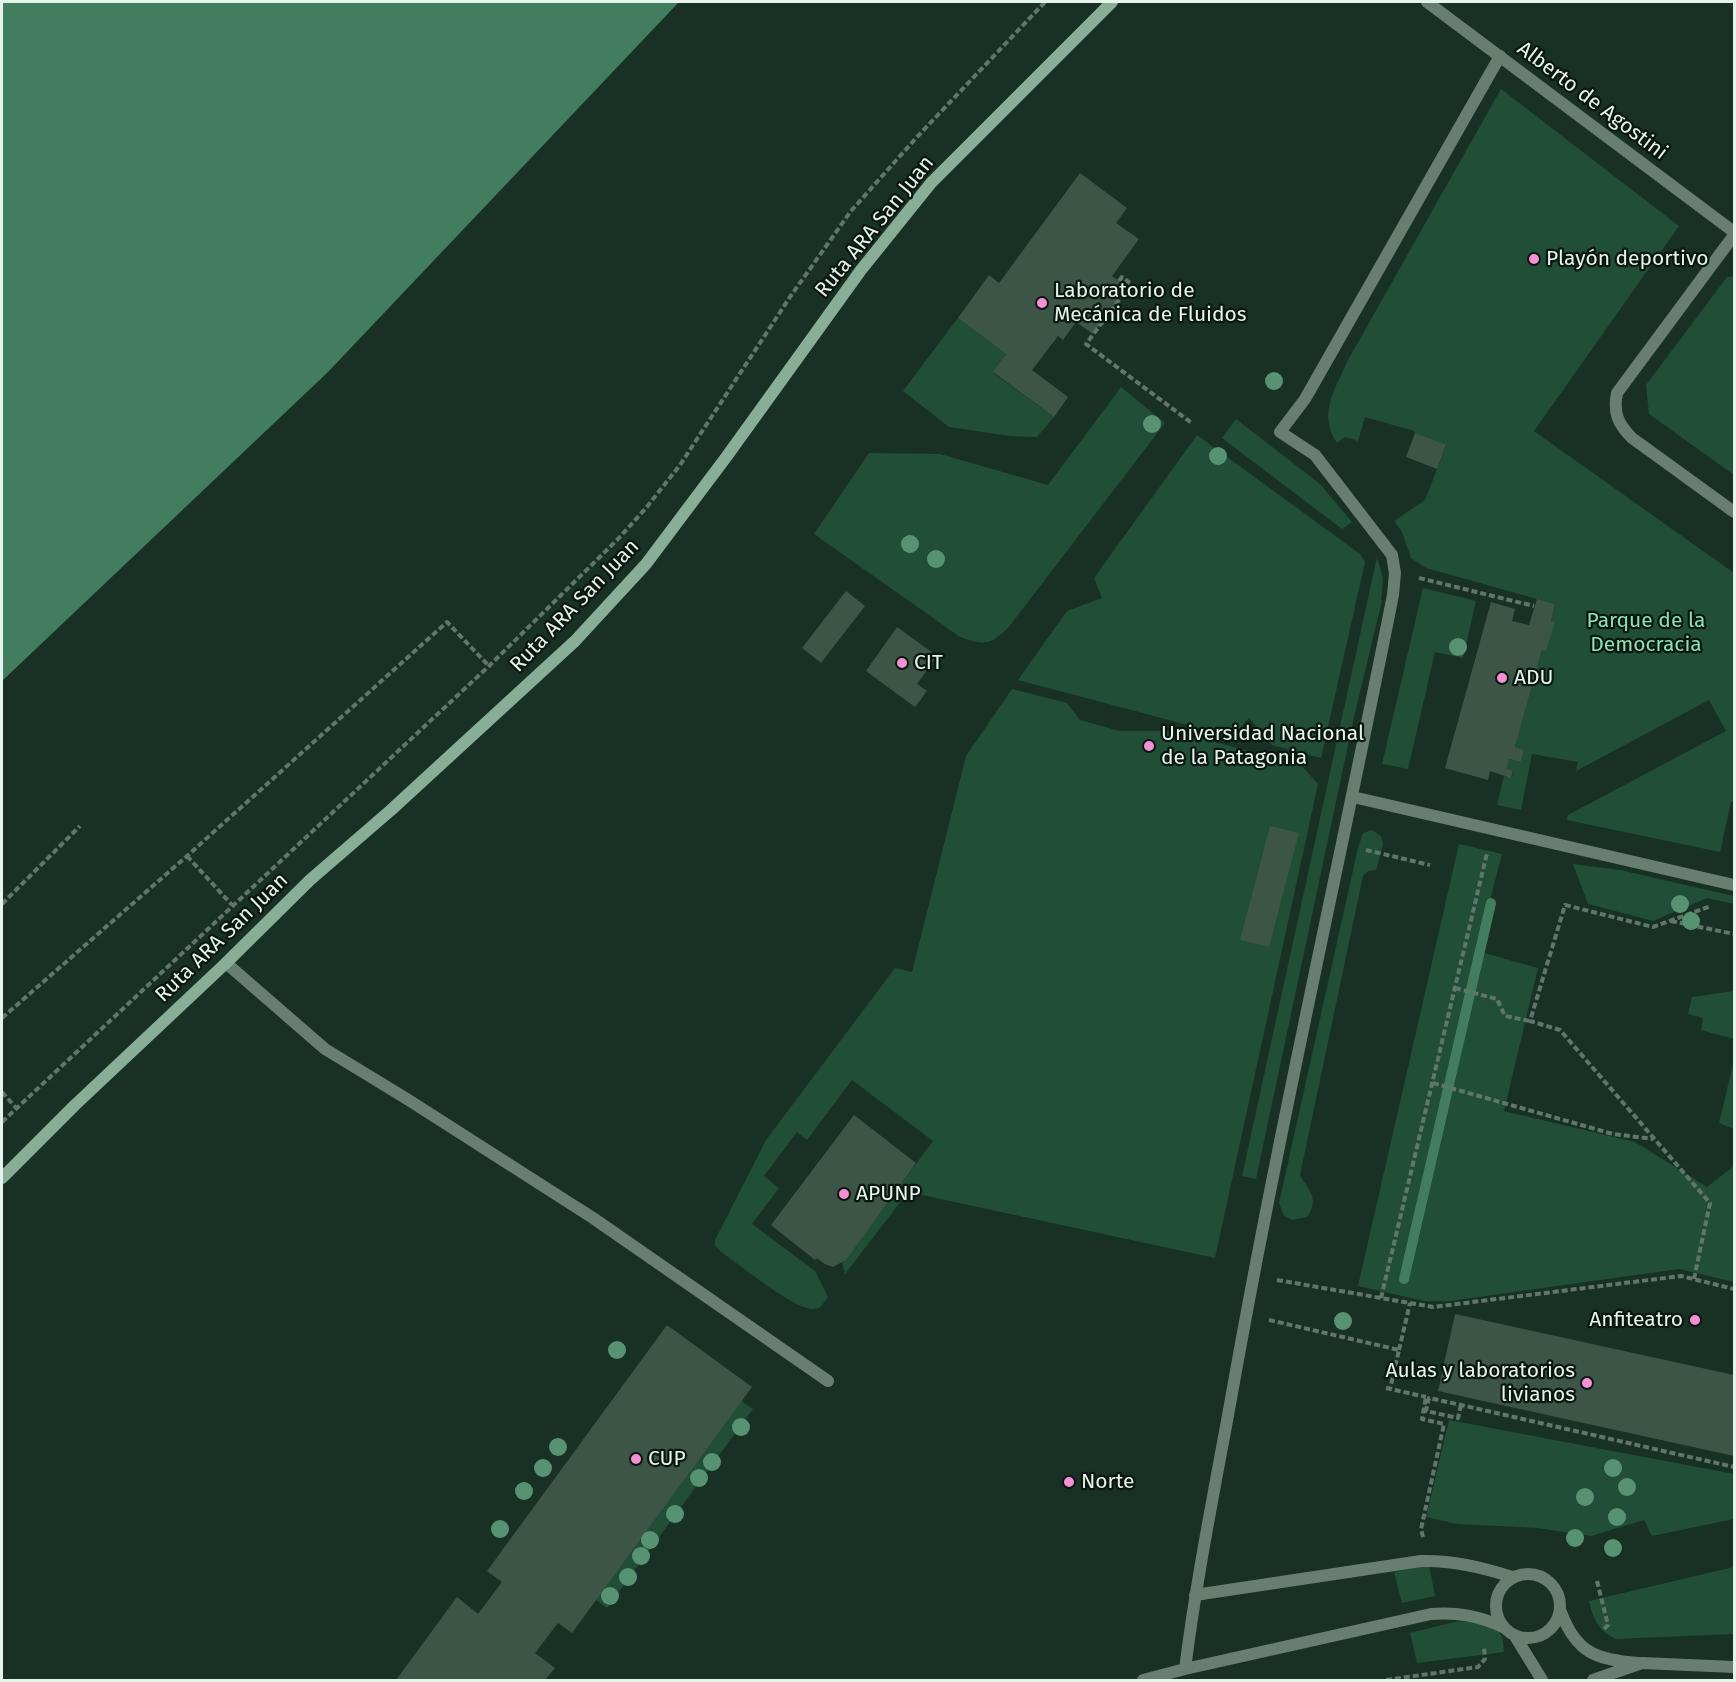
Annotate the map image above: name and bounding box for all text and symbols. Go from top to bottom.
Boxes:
street label: Alberto de Agostini [1512,36,1672,166]
street label: Ruta ARA San Juan [810,151,940,303]
place label: Playón deportivo [1546,246,1708,272]
marker: Playón deportivo [1527,252,1541,266]
place label: Laboratorio de Mecánica de Fluidos [1054,278,1247,328]
marker: Laboratorio de Mecánica de Fluidos [1035,296,1049,310]
street label: Ruta ARA San Juan [505,534,645,678]
park label: Parque de la Democracia [1587,608,1705,658]
place label: CIT [914,650,943,676]
marker: CIT [895,656,909,670]
place label: ADU [1514,665,1553,691]
marker: ADU [1495,671,1509,685]
place label: Universidad Nacional de la Patagonia [1161,721,1364,771]
marker: Universidad Nacional de la Patagonia [1142,739,1156,753]
street label: Ruta ARA San Juan [150,868,294,1008]
place label: APUNP [856,1181,921,1207]
marker: APUNP [837,1187,851,1201]
place label: Anfiteatro [1589,1307,1683,1333]
marker: Anfiteatro [1688,1313,1702,1327]
place label: Aulas y laboratorios livianos [1386,1358,1575,1408]
marker: Aulas y laboratorios livianos [1580,1376,1594,1390]
place label: CUP [648,1446,686,1472]
marker: CUP [629,1452,643,1466]
place label: Norte [1081,1469,1134,1495]
marker: Norte [1062,1475,1076,1489]

